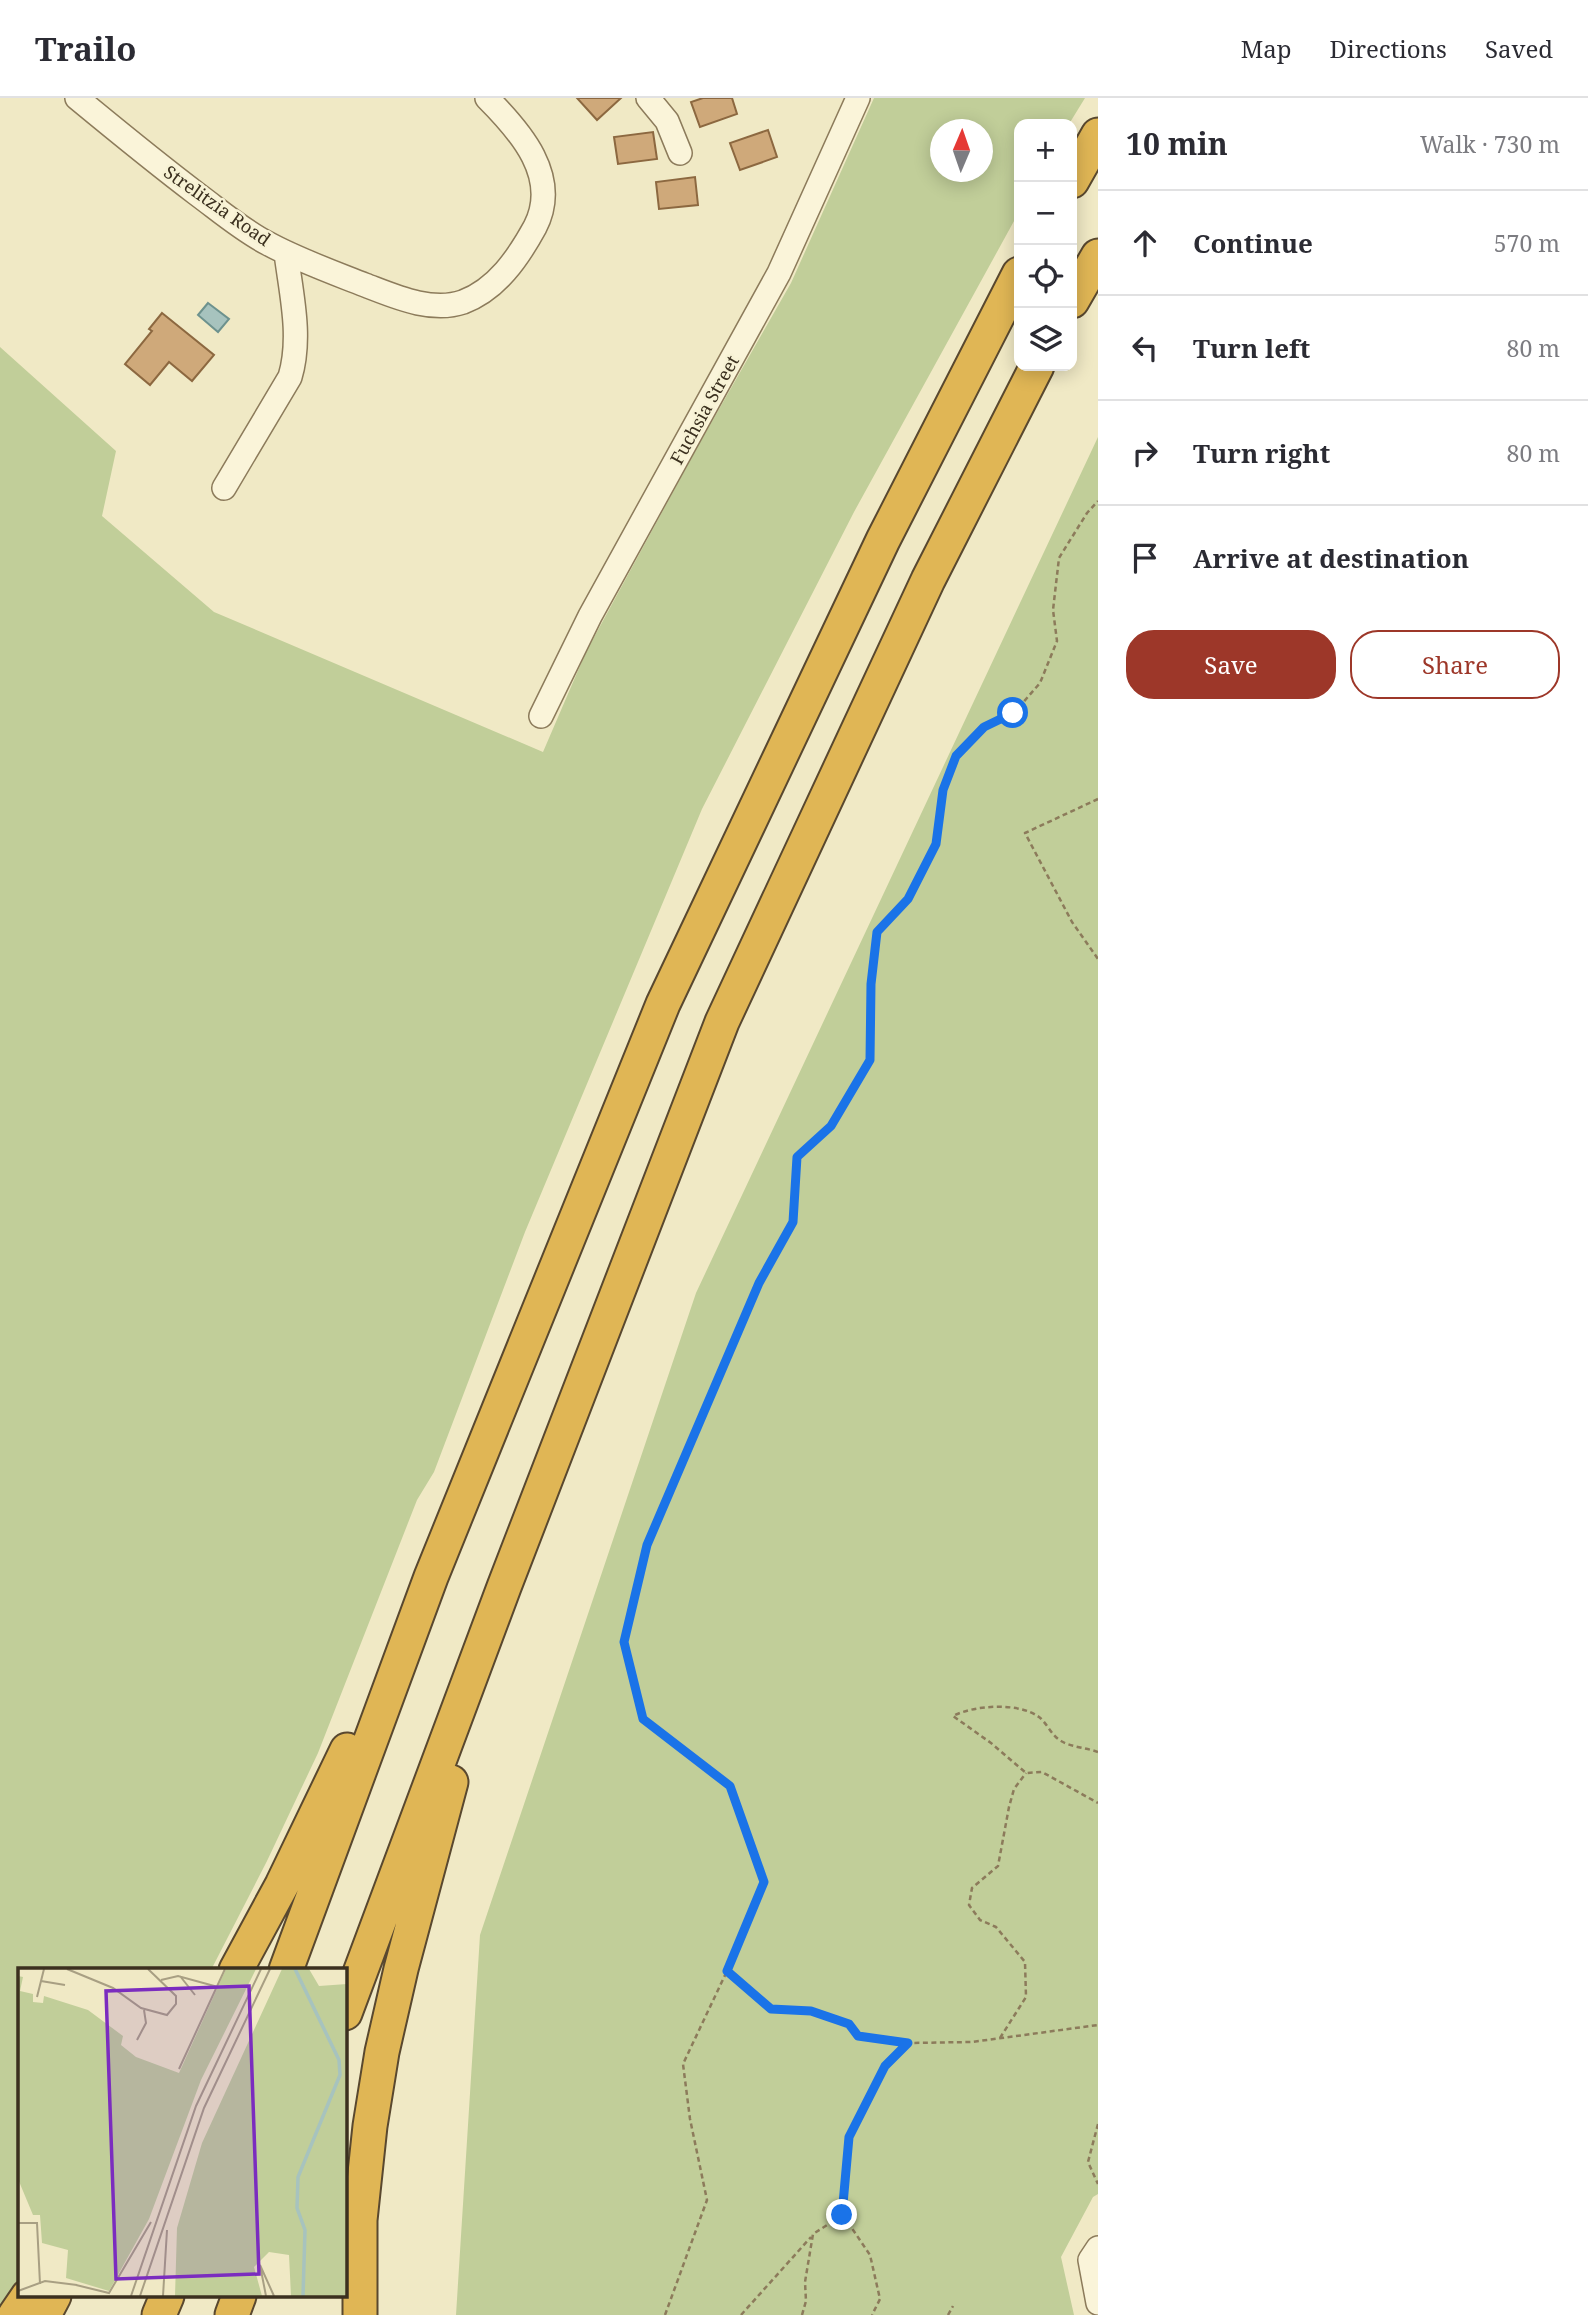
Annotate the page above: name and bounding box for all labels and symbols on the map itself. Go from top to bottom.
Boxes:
north arrow [930,119,993,182]
street label: Strelitzia Road [159,159,276,251]
street label: Fuchsia Street [664,351,744,468]
route start [997,697,1028,728]
inset map [18,1968,346,2298]
route end [826,2199,857,2230]

